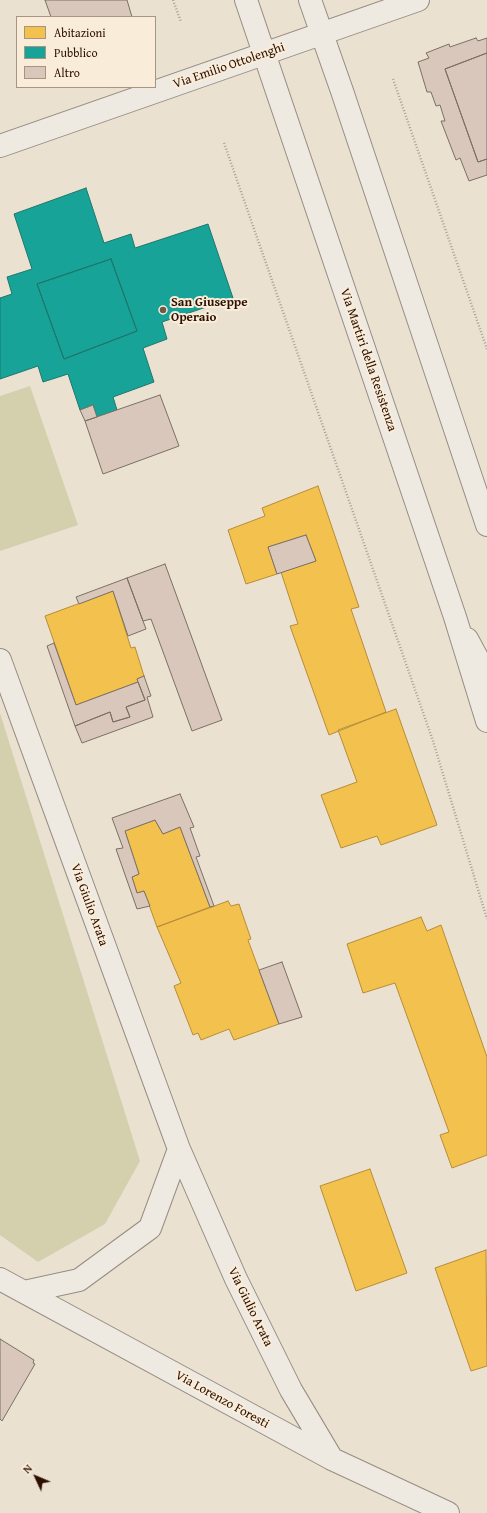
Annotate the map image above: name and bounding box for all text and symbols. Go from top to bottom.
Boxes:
legend [16,16,156,88]
text: Abitazioni [54,24,106,41]
street label: Via Emilio Ottolenghi [171,40,287,92]
text: Pubblico [54,44,98,61]
text: Altro [54,64,80,81]
street label: Via Martiri della Resistenza [336,286,400,434]
place label: San Giuseppe Operaio [171,295,248,326]
marker: San Giuseppe Operaio [158,305,168,315]
street label: Via Giulio Arata [67,862,111,948]
street label: Via Giulio Arata [224,1265,276,1349]
street label: Via Lorenzo Foresti [172,1368,272,1432]
north arrow [16,1457,56,1497]
text: N [19,1460,36,1477]

